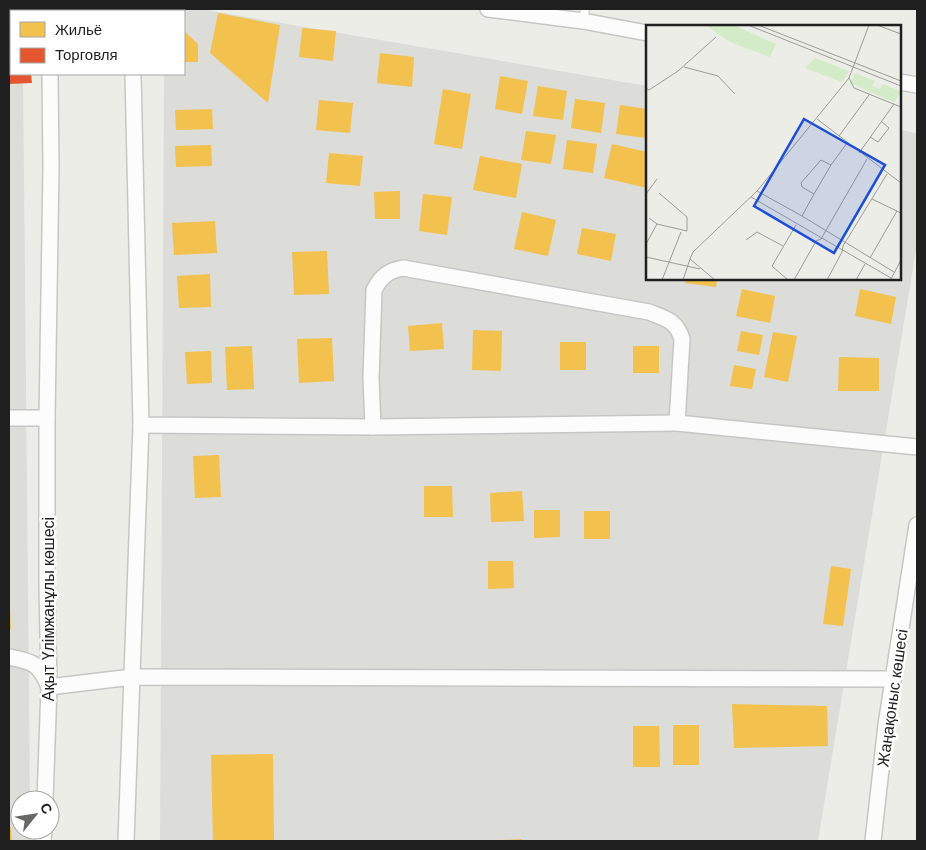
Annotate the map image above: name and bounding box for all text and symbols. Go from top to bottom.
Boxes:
legend [10,10,185,75]
text: Жильё [55,20,102,40]
inset map [646,25,901,280]
text: Торговля [55,45,118,65]
street label: Ақыт Үлімжанұлы көшесі [38,517,59,701]
street label: Жаңақоныс көшесі [872,628,913,768]
north arrow [10,790,60,840]
text: С [36,800,57,817]

